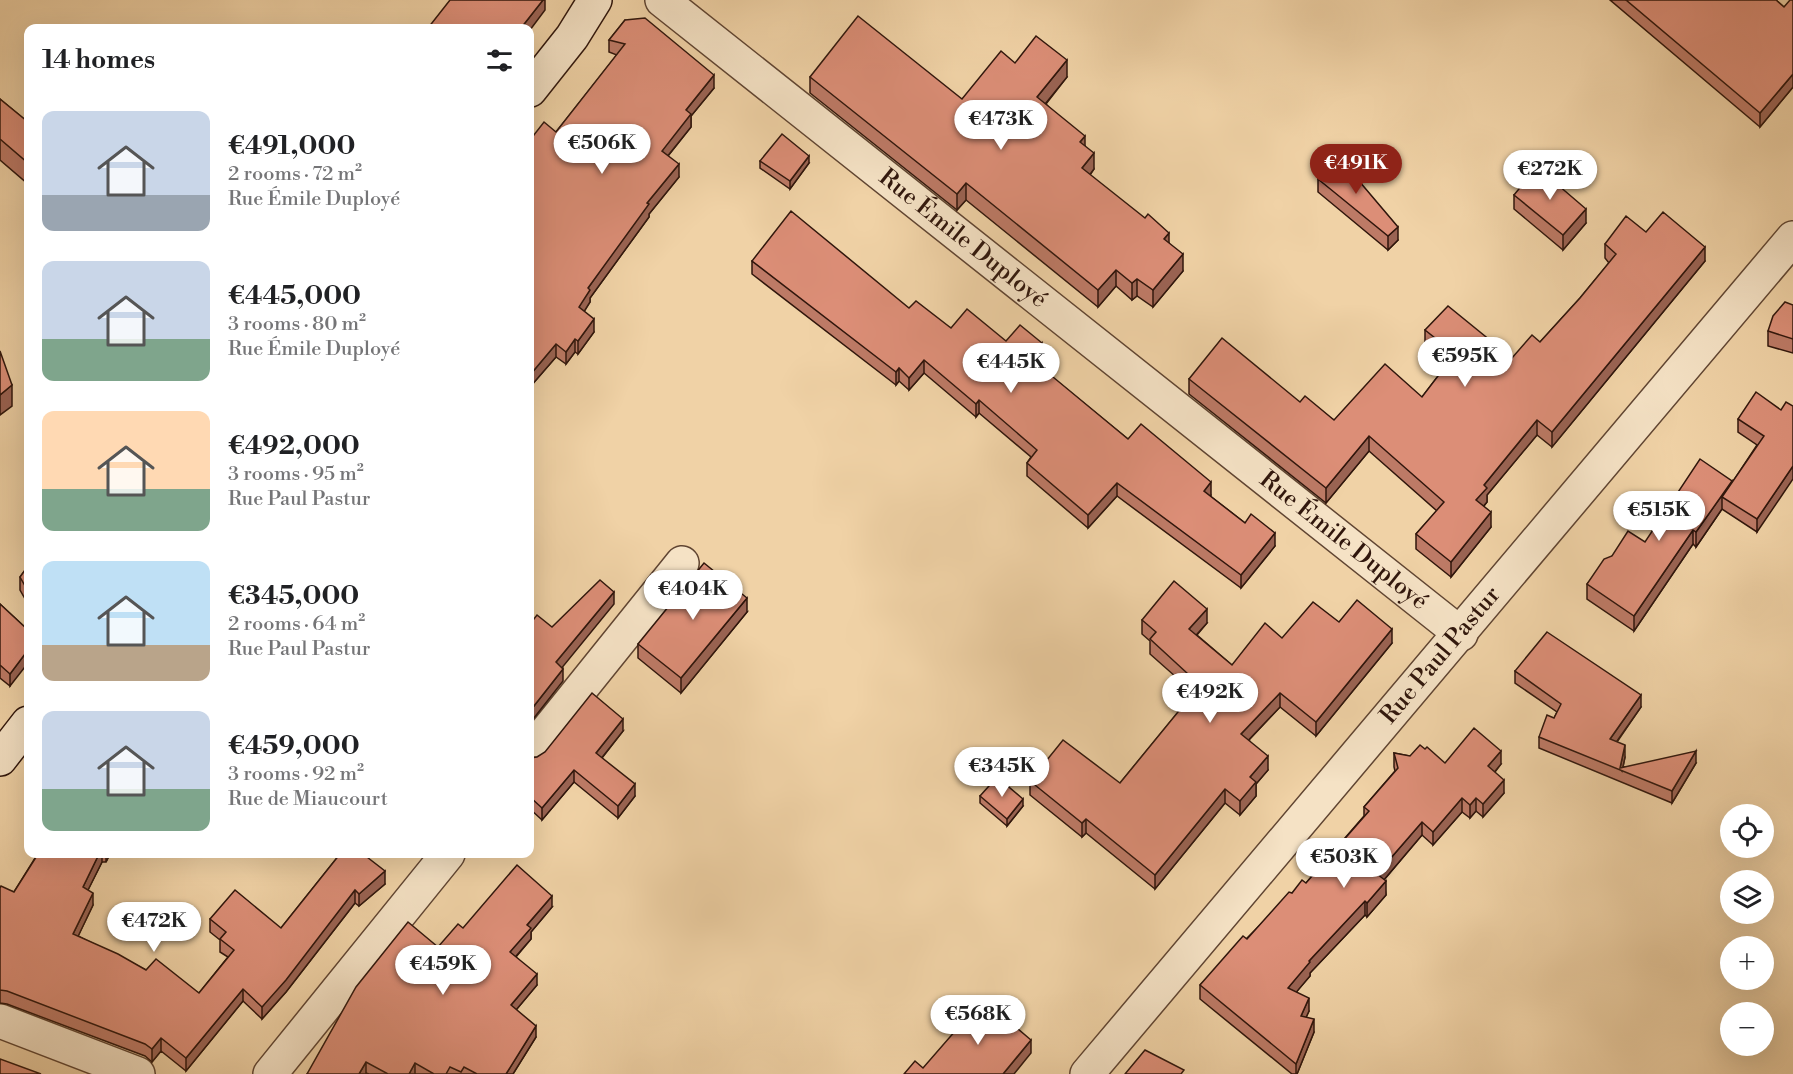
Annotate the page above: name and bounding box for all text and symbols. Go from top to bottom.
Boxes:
text: 14 homes [42,44,155,76]
icon: filters [483,44,516,77]
pin: €473K [959,100,1043,151]
text: €473K [968,107,1034,132]
pin: €506K [560,124,644,175]
text: €491,000 [228,130,355,162]
text: €506K [568,131,636,156]
icon: home [90,135,162,207]
pin: €491K [1314,144,1398,195]
pin: €272K [1508,150,1592,201]
text: €491K [1324,151,1388,176]
text: €272K [1517,157,1583,182]
text: 2 rooms · 72 m² [228,162,362,187]
street label: Rue Émile Duployé [872,163,1053,315]
text: Rue Émile Duployé [228,187,400,212]
text: €445,000 [228,280,361,312]
icon: home [90,285,162,357]
text: 3 rooms · 80 m² [228,312,366,337]
text: Rue Émile Duployé [228,337,400,362]
pin: €595K [1423,337,1507,388]
pin: €445K [969,343,1053,394]
text: €595K [1432,344,1498,369]
text: €445K [977,350,1045,375]
text: €492,000 [228,430,360,462]
icon: home [90,435,162,507]
text: 3 rooms · 95 m² [228,462,364,487]
street label: Rue Émile Duployé [1253,465,1434,617]
text: Rue Paul Pastur [228,487,370,512]
pin: €515K [1617,491,1701,542]
text: €515K [1627,498,1691,523]
pin: €404K [651,570,735,621]
text: €404K [658,577,728,602]
text: €345,000 [228,580,359,612]
street label: Rue Paul Pastur [1374,580,1507,730]
icon: home [90,585,162,657]
text: 2 rooms · 64 m² [228,612,365,637]
text: Rue Paul Pastur [228,637,370,662]
pin: €492K [1168,673,1252,724]
text: €492K [1176,680,1244,705]
text: €459,000 [228,730,360,762]
icon: home [90,735,162,807]
pin: €345K [960,747,1044,798]
text: €345K [968,754,1036,779]
text: 3 rooms · 92 m² [228,762,364,787]
text: Rue de Miaucourt [228,787,388,812]
map controls [1720,804,1774,1056]
button: locate [1720,804,1774,858]
pin: €503K [1302,838,1386,889]
text: €503K [1310,845,1378,870]
button: layers [1720,870,1774,924]
pin: €472K [112,902,196,953]
text: €472K [121,909,187,934]
button: + [1720,936,1774,990]
pin: €459K [401,945,485,996]
text: €459K [409,952,477,977]
pin: €568K [936,995,1020,1046]
text: €568K [945,1002,1011,1027]
button: − [1720,1002,1774,1056]

